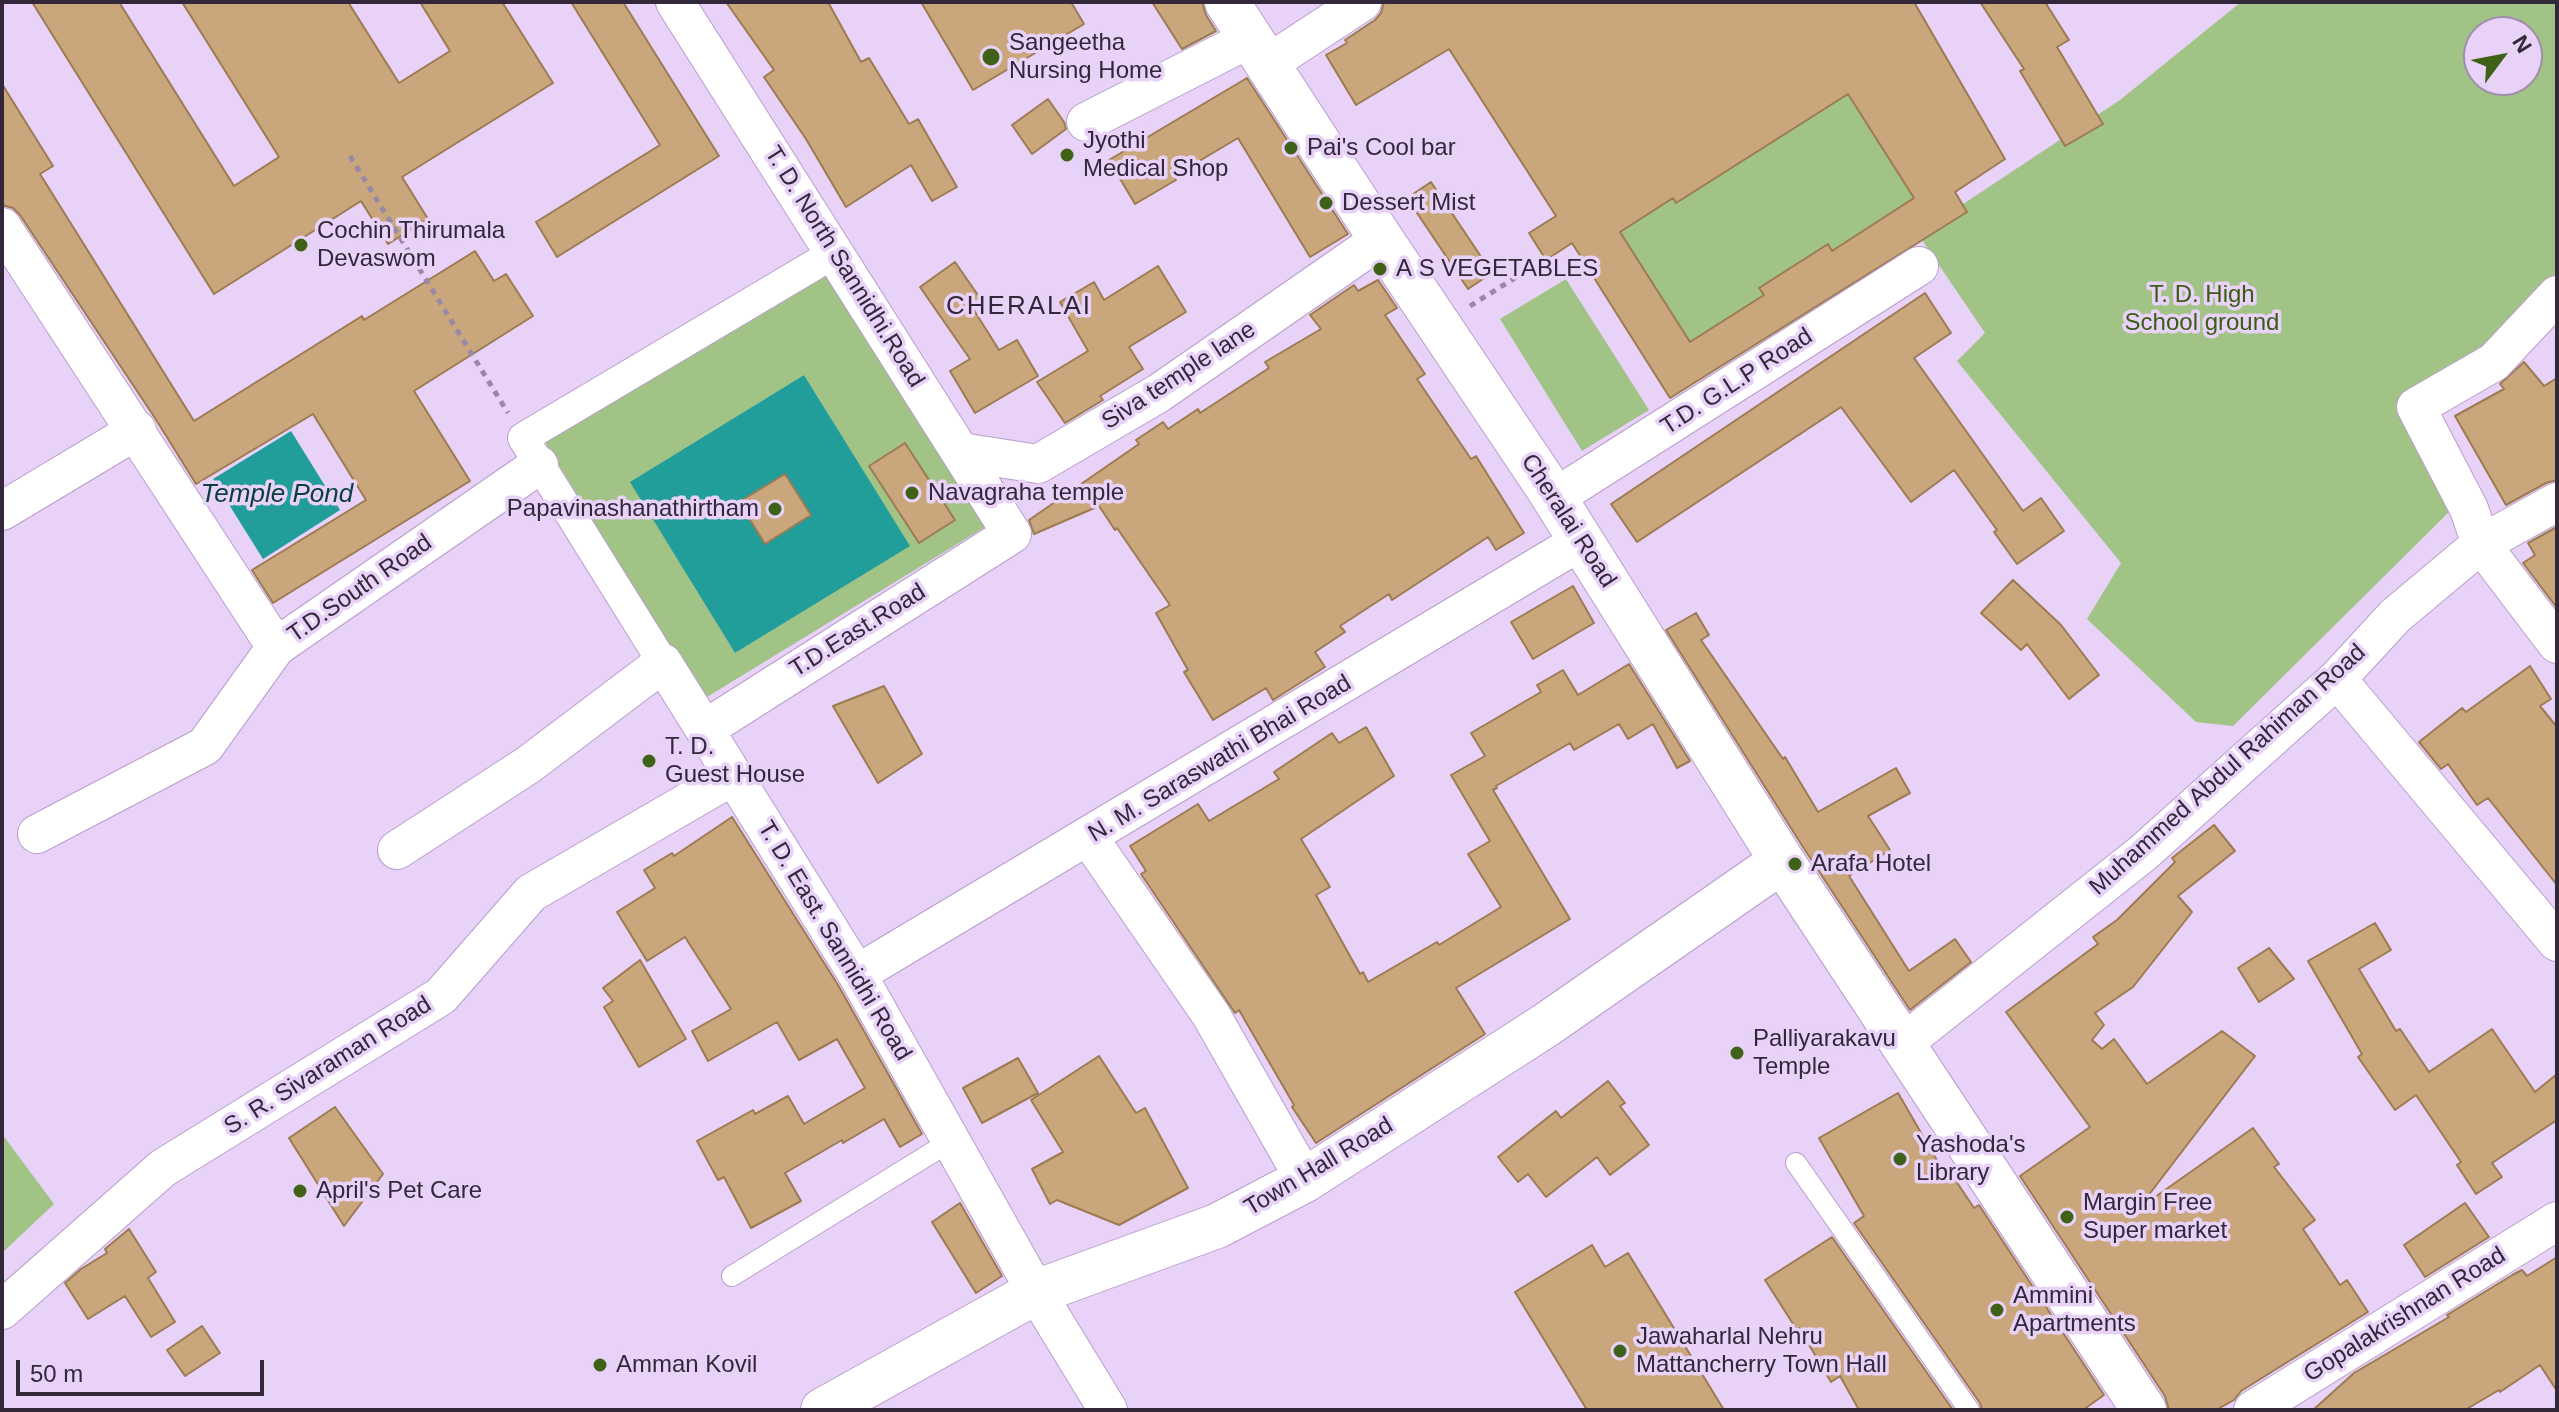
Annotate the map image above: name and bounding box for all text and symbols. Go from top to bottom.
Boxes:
north arrow [2463,16,2543,96]
place label: Sangeetha Nursing Home [1009,29,1162,85]
text: N [2507,31,2537,57]
marker: Sangeetha Nursing Home [980,46,1002,68]
place label: Jyothi Medical Shop [1083,127,1228,183]
place label: Pai's Cool bar [1307,134,1456,162]
marker: Pai's Cool bar [1282,139,1300,157]
street label: T. D. North Sannidhi.Road [758,141,930,393]
marker: Jyothi Medical Shop [1058,146,1076,164]
place label: Dessert Mist [1342,189,1475,217]
marker: Dessert Mist [1317,194,1335,212]
place label: Cochin Thirumala Devaswom [317,217,505,273]
marker: Cochin Thirumala Devaswom [292,236,310,254]
place label: A S VEGETABLES [1396,255,1598,283]
marker: A S VEGETABLES [1371,260,1389,278]
park label: T. D. High School ground [2125,281,2279,337]
district label: CHERALAI [946,291,1092,323]
street label: Siva temple lane [1097,316,1261,436]
street label: T.D. G.L.P Road [1656,322,1818,442]
street label: Cheralai Road [1514,449,1622,593]
water label: Temple Pond [201,479,353,511]
place label: Navagraha temple [928,479,1124,507]
marker: Navagraha temple [903,484,921,502]
place label: Papavinashanathirtham [507,495,759,523]
marker: Papavinashanathirtham [766,500,784,518]
street label: T.D.South Road [282,529,438,649]
street label: T.D.East.Road [785,578,931,684]
street label: Muhammed Abdul Rahiman Road [2084,638,2372,902]
street label: N. M. Saraswathi Bhai Road [1083,669,1357,849]
place label: T. D. Guest House [665,733,805,789]
marker: T. D. Guest House [640,752,658,770]
street label: T. D. East. Sannidhi Road [751,816,917,1066]
place label: Arafa Hotel [1811,850,1931,878]
marker: Arafa Hotel [1786,855,1804,873]
street label: S. R. Sivaraman Road [219,991,437,1141]
place label: Palliyarakavu Temple [1753,1025,1896,1081]
marker: Palliyarakavu Temple [1728,1044,1746,1062]
street label: Town Hall Road [1240,1111,1398,1223]
place label: Yashoda's Library [1916,1131,2026,1187]
marker: Yashoda's Library [1891,1150,1909,1168]
place label: April's Pet Care [316,1177,482,1205]
marker: April's Pet Care [291,1182,309,1200]
place label: Margin Free Super market [2083,1189,2227,1245]
marker: Margin Free Super market [2058,1208,2076,1226]
street label: Gopalakrishnan Road [2299,1241,2511,1389]
place label: Ammini Apartments [2013,1282,2136,1338]
marker: Ammini Apartments [1988,1301,2006,1319]
place label: Jawaharlal Nehru Mattancherry Town Hall [1636,1323,1887,1379]
marker: Jawaharlal Nehru Mattancherry Town Hall [1611,1342,1629,1360]
scale bar [20,1344,268,1394]
place label: Amman Kovil [616,1351,757,1379]
marker: Amman Kovil [591,1356,609,1374]
text: 50 m [30,1360,83,1387]

